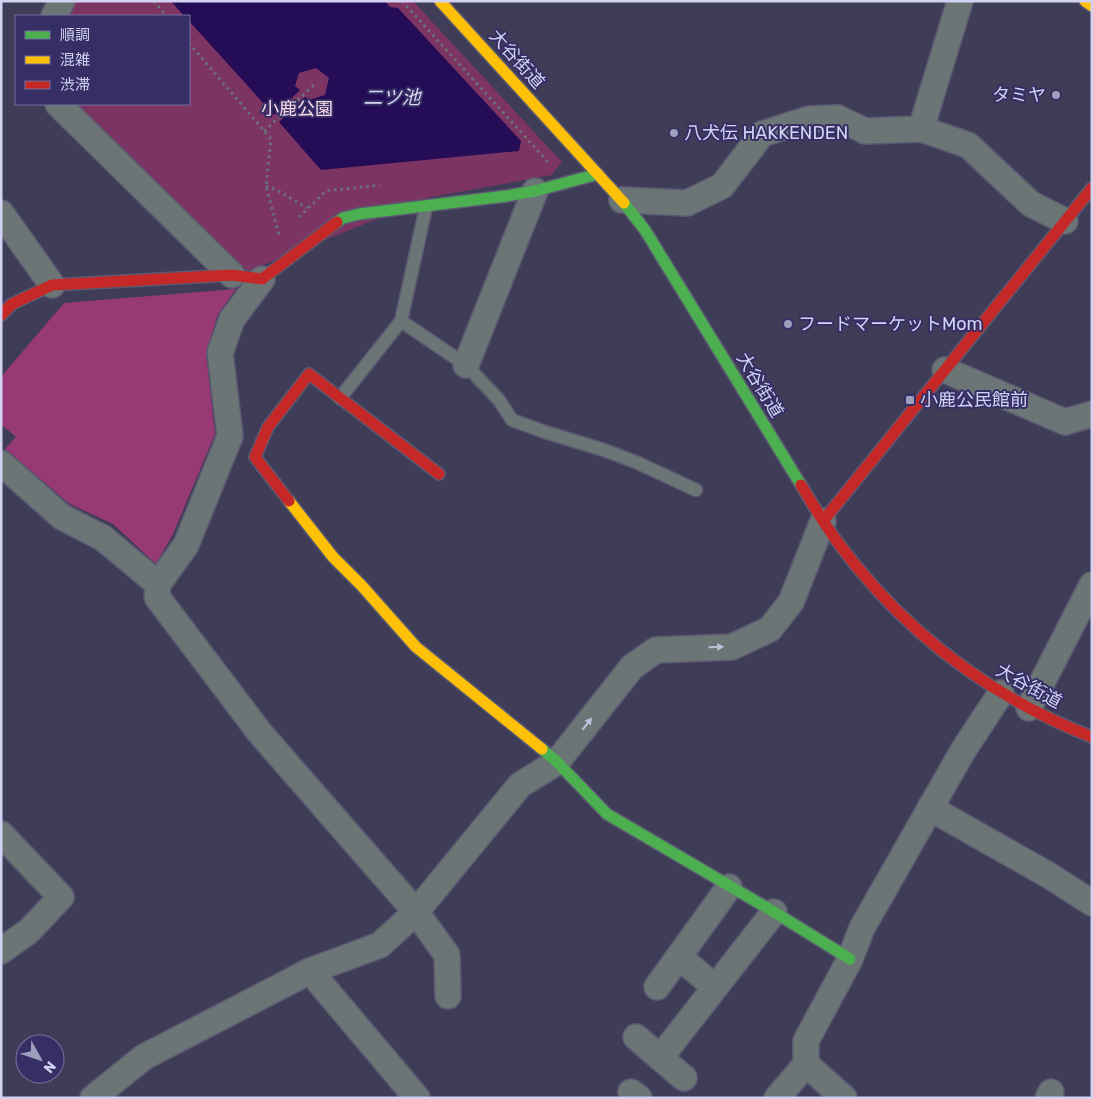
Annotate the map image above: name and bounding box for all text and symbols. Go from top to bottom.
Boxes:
legend [15,15,190,105]
street label: 大谷街道 [485,25,549,93]
text: 順調 [60,26,90,44]
text: 混雑 [60,51,90,69]
text: 渋滞 [60,76,90,94]
place label: タミヤ [992,84,1046,106]
water label: 二ツ池 [363,86,422,109]
marker: タミヤ [1050,89,1062,101]
park label: 小鹿公園 [261,98,333,120]
place label: 八犬伝 HAKKENDEN [684,122,848,144]
marker: 八犬伝 HAKKENDEN [668,127,680,139]
place label: フードマーケットMom [798,313,983,335]
marker: フードマーケットMom [782,318,794,330]
street label: 大谷街道 [732,348,788,422]
place label: 小鹿公民館前 [920,389,1028,411]
marker: 小鹿公民館前 [904,394,916,406]
one-way arrow [708,643,724,651]
street label: 大谷街道 [992,659,1066,713]
one-way arrow [582,717,592,731]
north arrow [15,1034,65,1084]
text: N [40,1058,59,1076]

